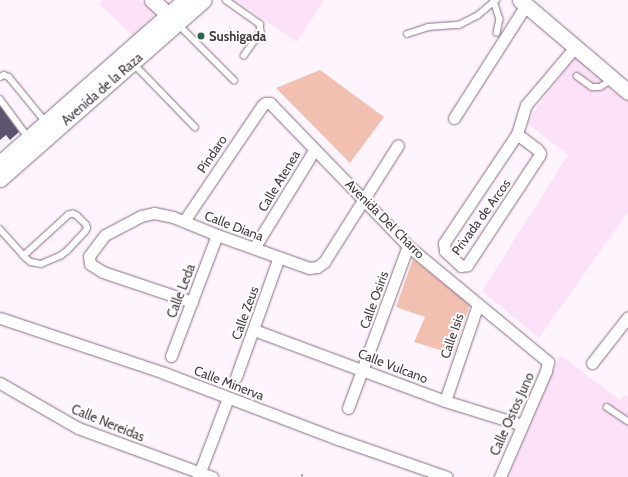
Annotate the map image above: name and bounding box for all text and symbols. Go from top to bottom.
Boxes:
place label: Sushigada [209,28,266,44]
marker: Sushigada [196,31,206,41]
street label: Avenida de la Raza [58,50,146,128]
street label: Píndaro [194,132,230,176]
street label: Calle Atenea [255,148,303,214]
street label: Avenida Del Charro [342,176,428,262]
street label: Privada de Arcos [448,176,514,258]
street label: Calle Diana [202,208,266,244]
street label: Calle Leda [164,262,198,320]
street label: Calle Osiris [356,269,392,331]
street label: Calle Zeus [228,284,262,342]
street label: Calle Isis [437,311,467,361]
street label: Calle Vulcano [356,346,430,386]
street label: Calle Minerva [192,363,266,403]
street label: Calle Ostos Juno [487,370,537,458]
street label: Calle Nereidas [69,401,147,445]

